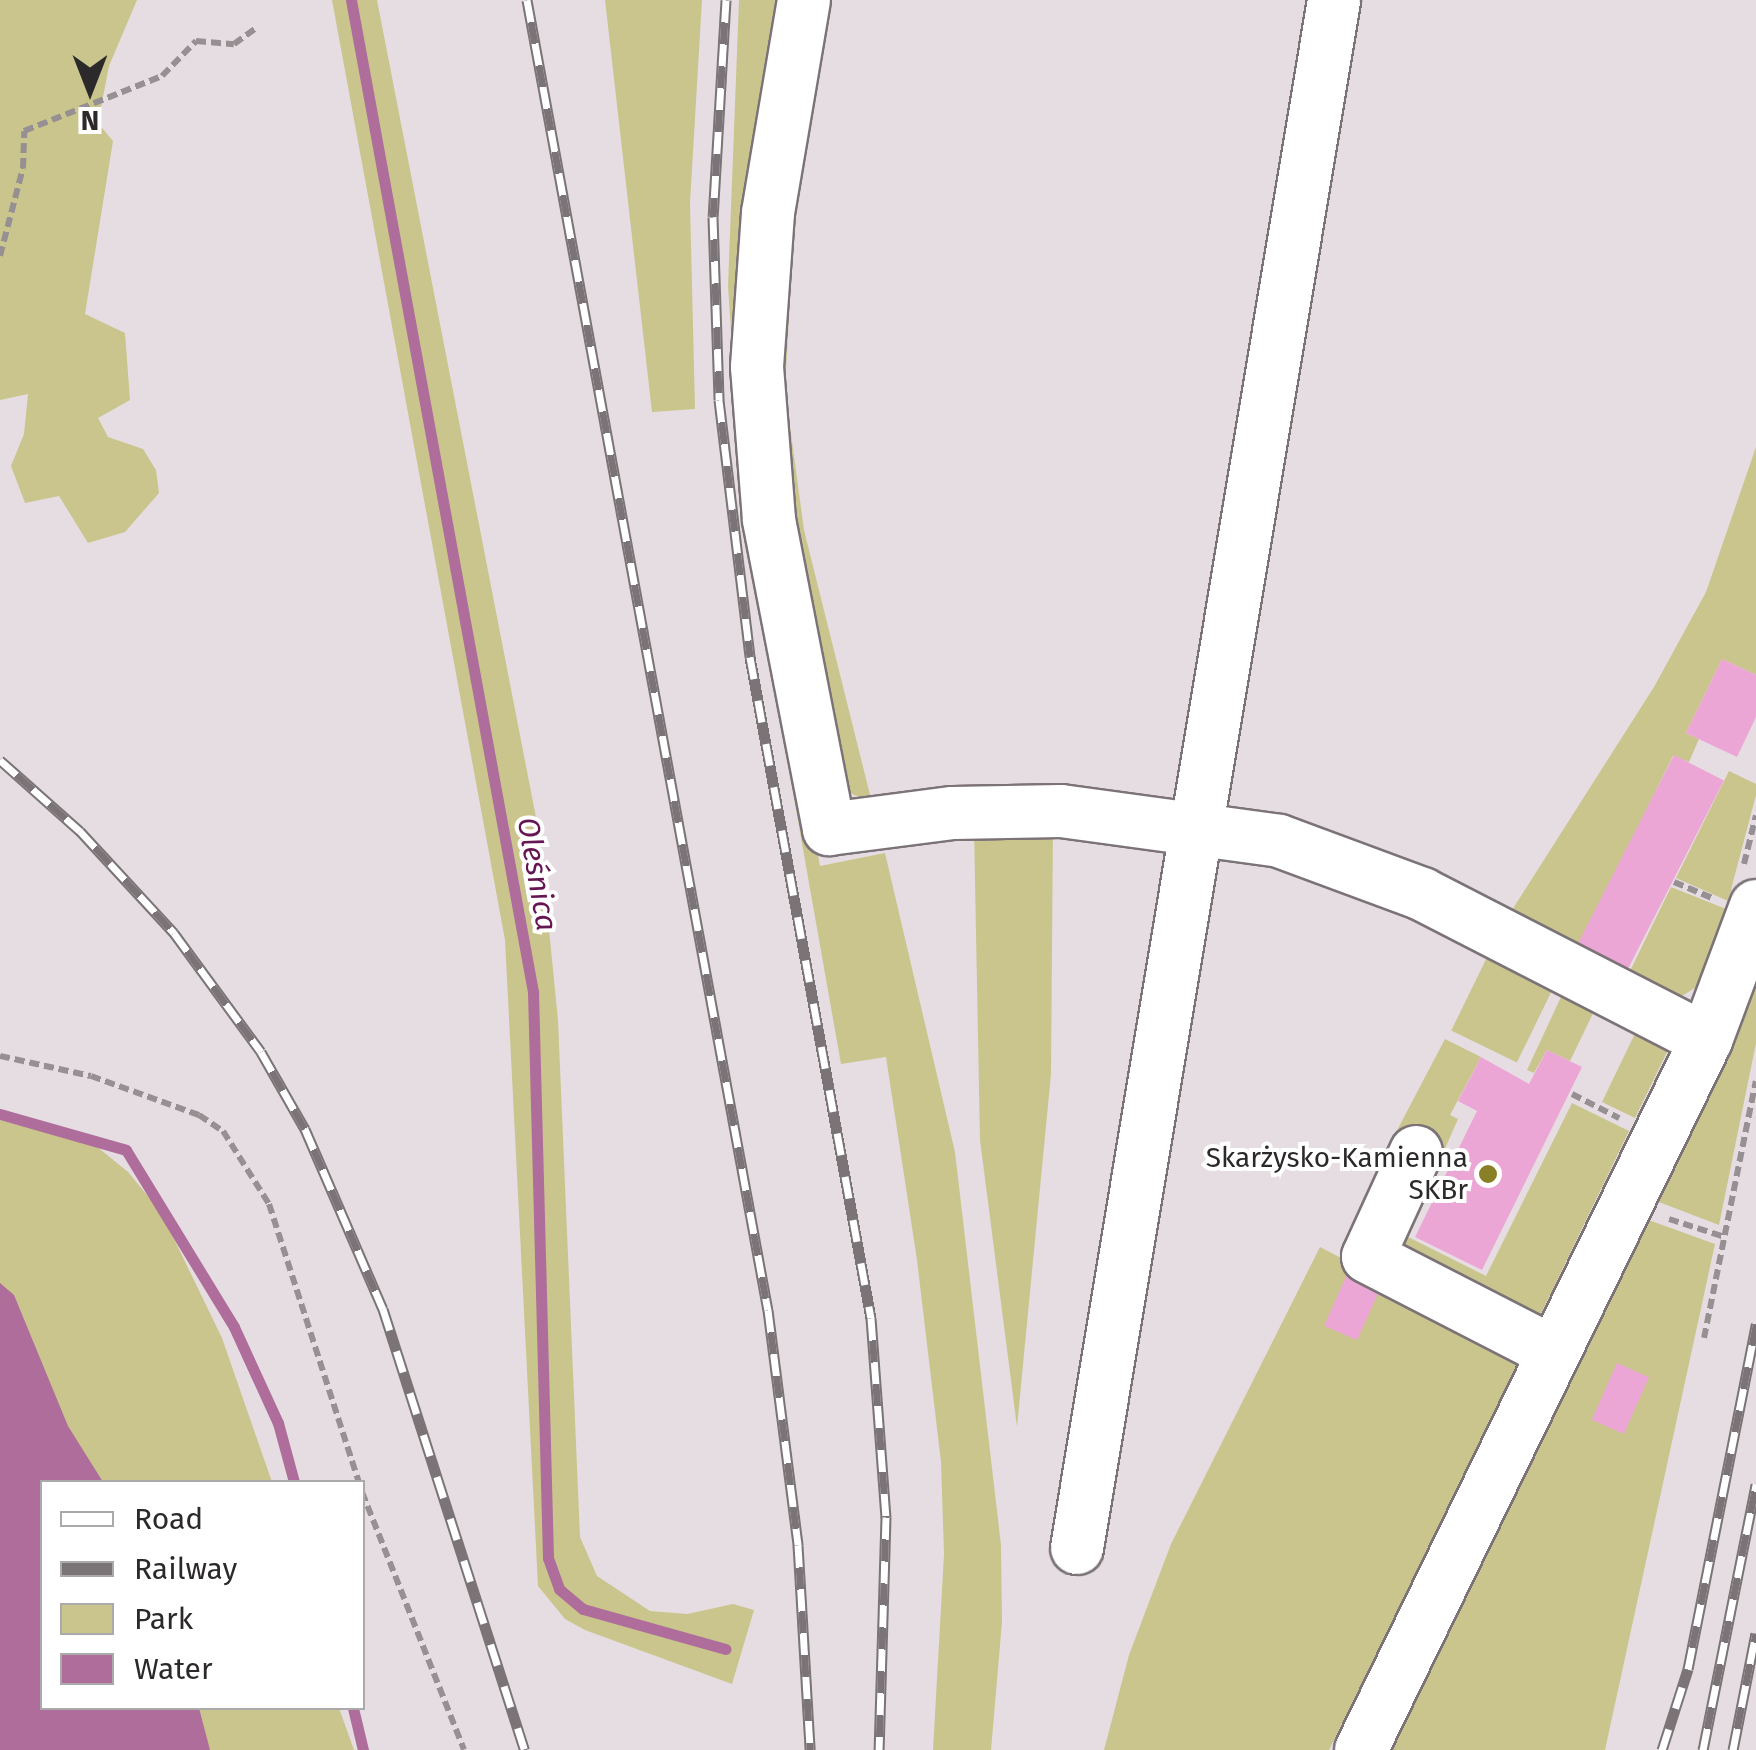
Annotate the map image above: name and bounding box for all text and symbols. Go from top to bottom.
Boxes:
north arrow [40,40,140,140]
text: N [81,104,99,137]
water label: Oleśnica [509,814,565,934]
place label: Skarżysko-Kamienna SKBr [1206,1141,1468,1207]
marker: Skarżysko-Kamienna SKBr [1477,1163,1499,1185]
legend [40,1480,365,1710]
text: Road [134,1501,203,1537]
text: Railway [134,1551,237,1587]
text: Park [134,1601,193,1637]
text: Water [134,1651,213,1687]

